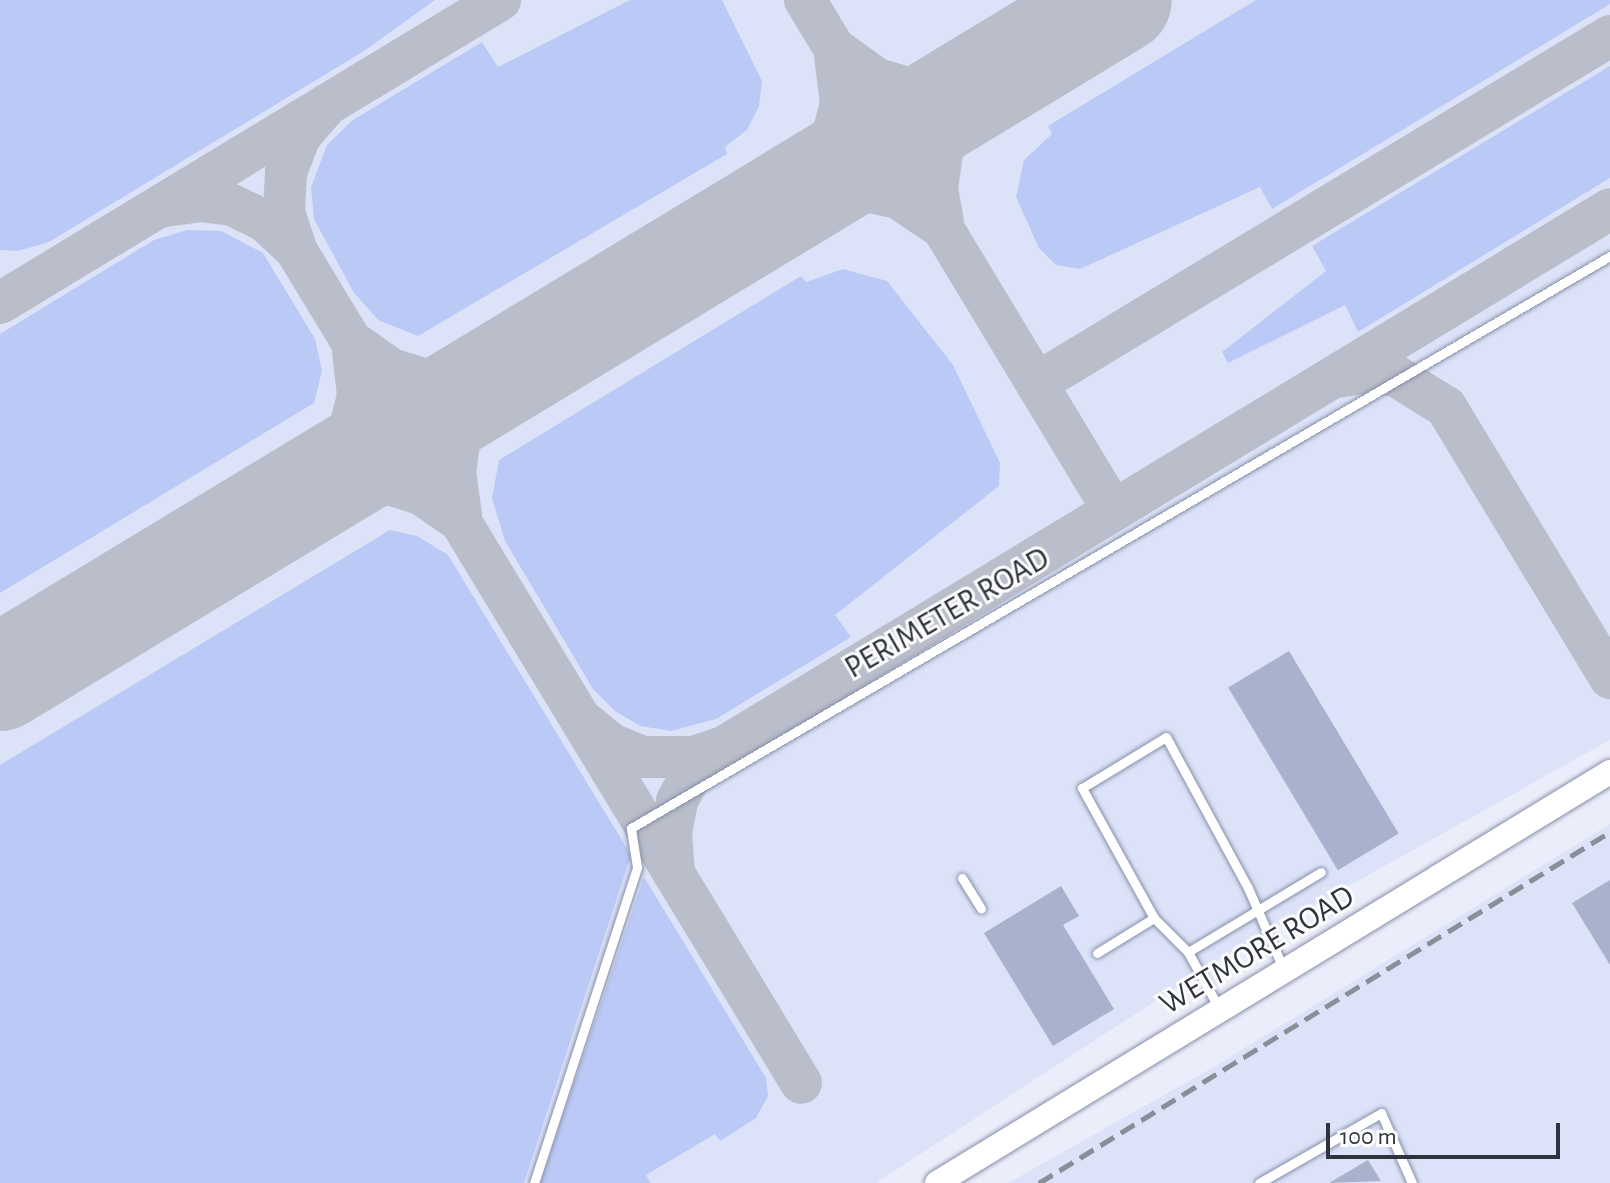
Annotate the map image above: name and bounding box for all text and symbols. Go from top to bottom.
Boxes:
street label: PERIMETER ROAD [838,539,1056,687]
street label: WETMORE ROAD [1153,877,1361,1023]
scale bar [1330,1107,1564,1157]
text: 100 m [1340,1125,1397,1149]

